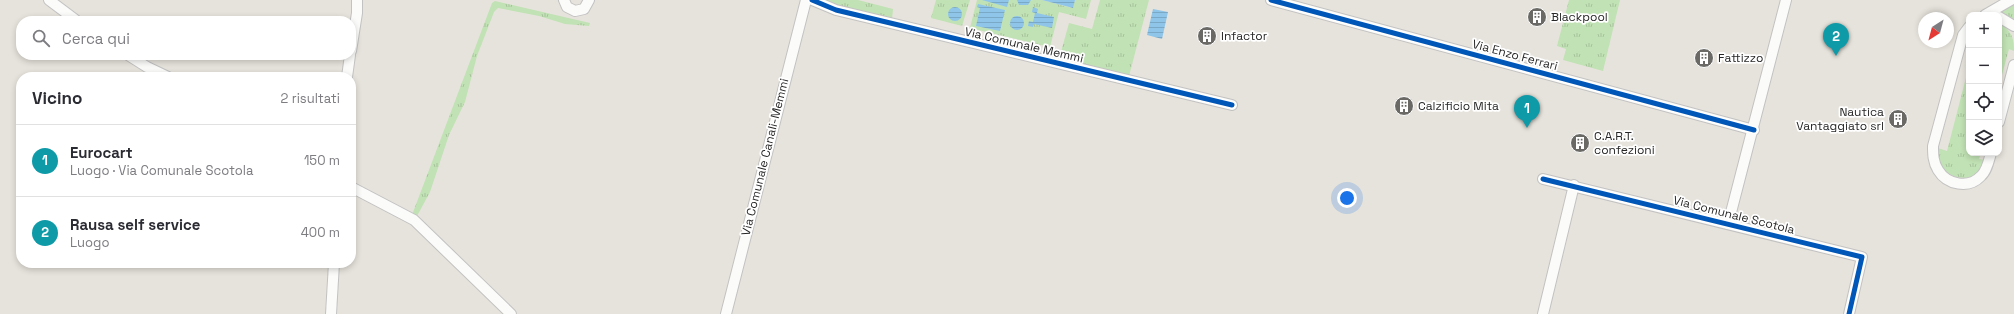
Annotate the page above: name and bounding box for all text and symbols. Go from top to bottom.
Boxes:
building icon: Blackpool [1526,6,1548,28]
place label: Blackpool [1551,9,1608,25]
north arrow [1918,12,1954,48]
map controls [1966,12,2002,156]
button: + [1966,12,2002,48]
search box [16,16,356,60]
pin: 2 [1823,23,1849,56]
street label: Via Comunale Memmi [963,24,1085,66]
building icon: Infactor [1196,25,1218,47]
icon: search [30,27,52,49]
place label: Infactor [1221,28,1268,44]
text: Cerca qui [62,29,130,48]
street label: Via Enzo Ferrari [1471,36,1559,74]
building icon: Fattizzo [1693,47,1715,69]
button: − [1966,48,2002,84]
place label: Fattizzo [1718,50,1763,66]
street label: Via Comunale Canali-Memmi [738,77,792,237]
button: locate [1966,84,2002,120]
text: Vicino [32,87,82,109]
text: 2 risultati [281,90,340,107]
building icon: Calzificio Mita [1393,95,1415,117]
pin: 1 [1514,95,1540,128]
place label: Calzificio Mita [1418,98,1499,114]
place label: Nautica Vantaggiato srl [1796,104,1884,134]
building icon: Nautica Vantaggiato srl [1887,108,1909,130]
button: layers [1966,120,2002,156]
place label: C.A.R.T. confezioni [1594,128,1655,158]
building icon: C.A.R.T. confezioni [1569,132,1591,154]
text: Eurocart [70,143,133,162]
text: 1 [42,152,48,169]
text: 150 m [304,152,340,169]
text: Luogo · Via Comunale Scotola [70,162,253,179]
your location [1337,188,1357,208]
street label: Via Comunale Scotola [1672,192,1797,238]
text: Rausa self service [70,215,200,234]
text: 2 [41,224,49,241]
text: 400 m [301,224,340,241]
text: Luogo [70,234,109,251]

